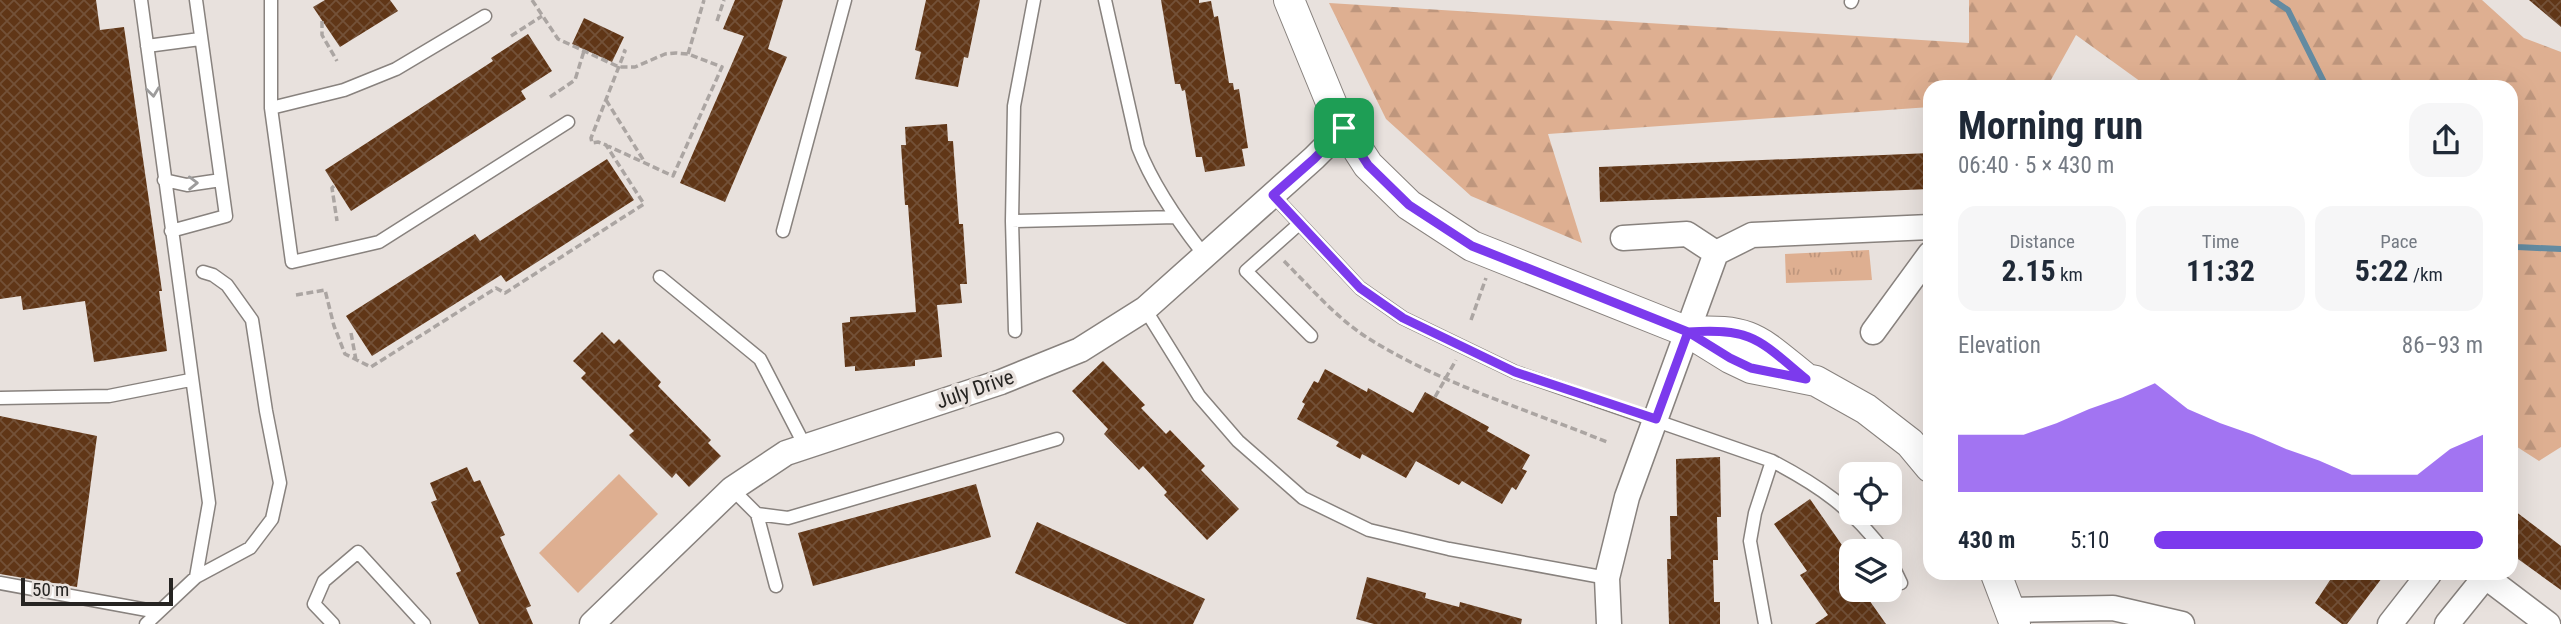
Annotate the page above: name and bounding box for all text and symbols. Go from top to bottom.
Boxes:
one-way arrow [145,86,160,98]
pin [1314,98,1374,158]
button: share [2409,103,2483,177]
text: Morning run [1958,104,2143,148]
icon: arrive [1325,109,1363,147]
text: 06:40 · 5 × 430 m [1958,152,2114,179]
one-way arrow [188,175,198,191]
text: Distance [2009,230,2075,253]
text: Time [2202,230,2239,253]
text: Pace [2380,230,2417,253]
text: 2.15 [2001,253,2056,288]
text: 11:32 [2186,253,2255,288]
text: 5:22 [2355,253,2409,288]
text: km [2056,263,2083,286]
text: /km [2409,263,2443,286]
text: Elevation [1958,332,2041,359]
text: 86–93 m [2402,332,2483,359]
street label: July Drive [933,364,1017,413]
map controls [1839,462,1902,602]
button: locate [1839,462,1902,525]
text: 430 m [1958,527,2015,554]
text: 5:10 [2070,527,2109,554]
button: layers [1839,539,1902,602]
scale bar [21,575,173,607]
text: 50 m [32,578,69,601]

